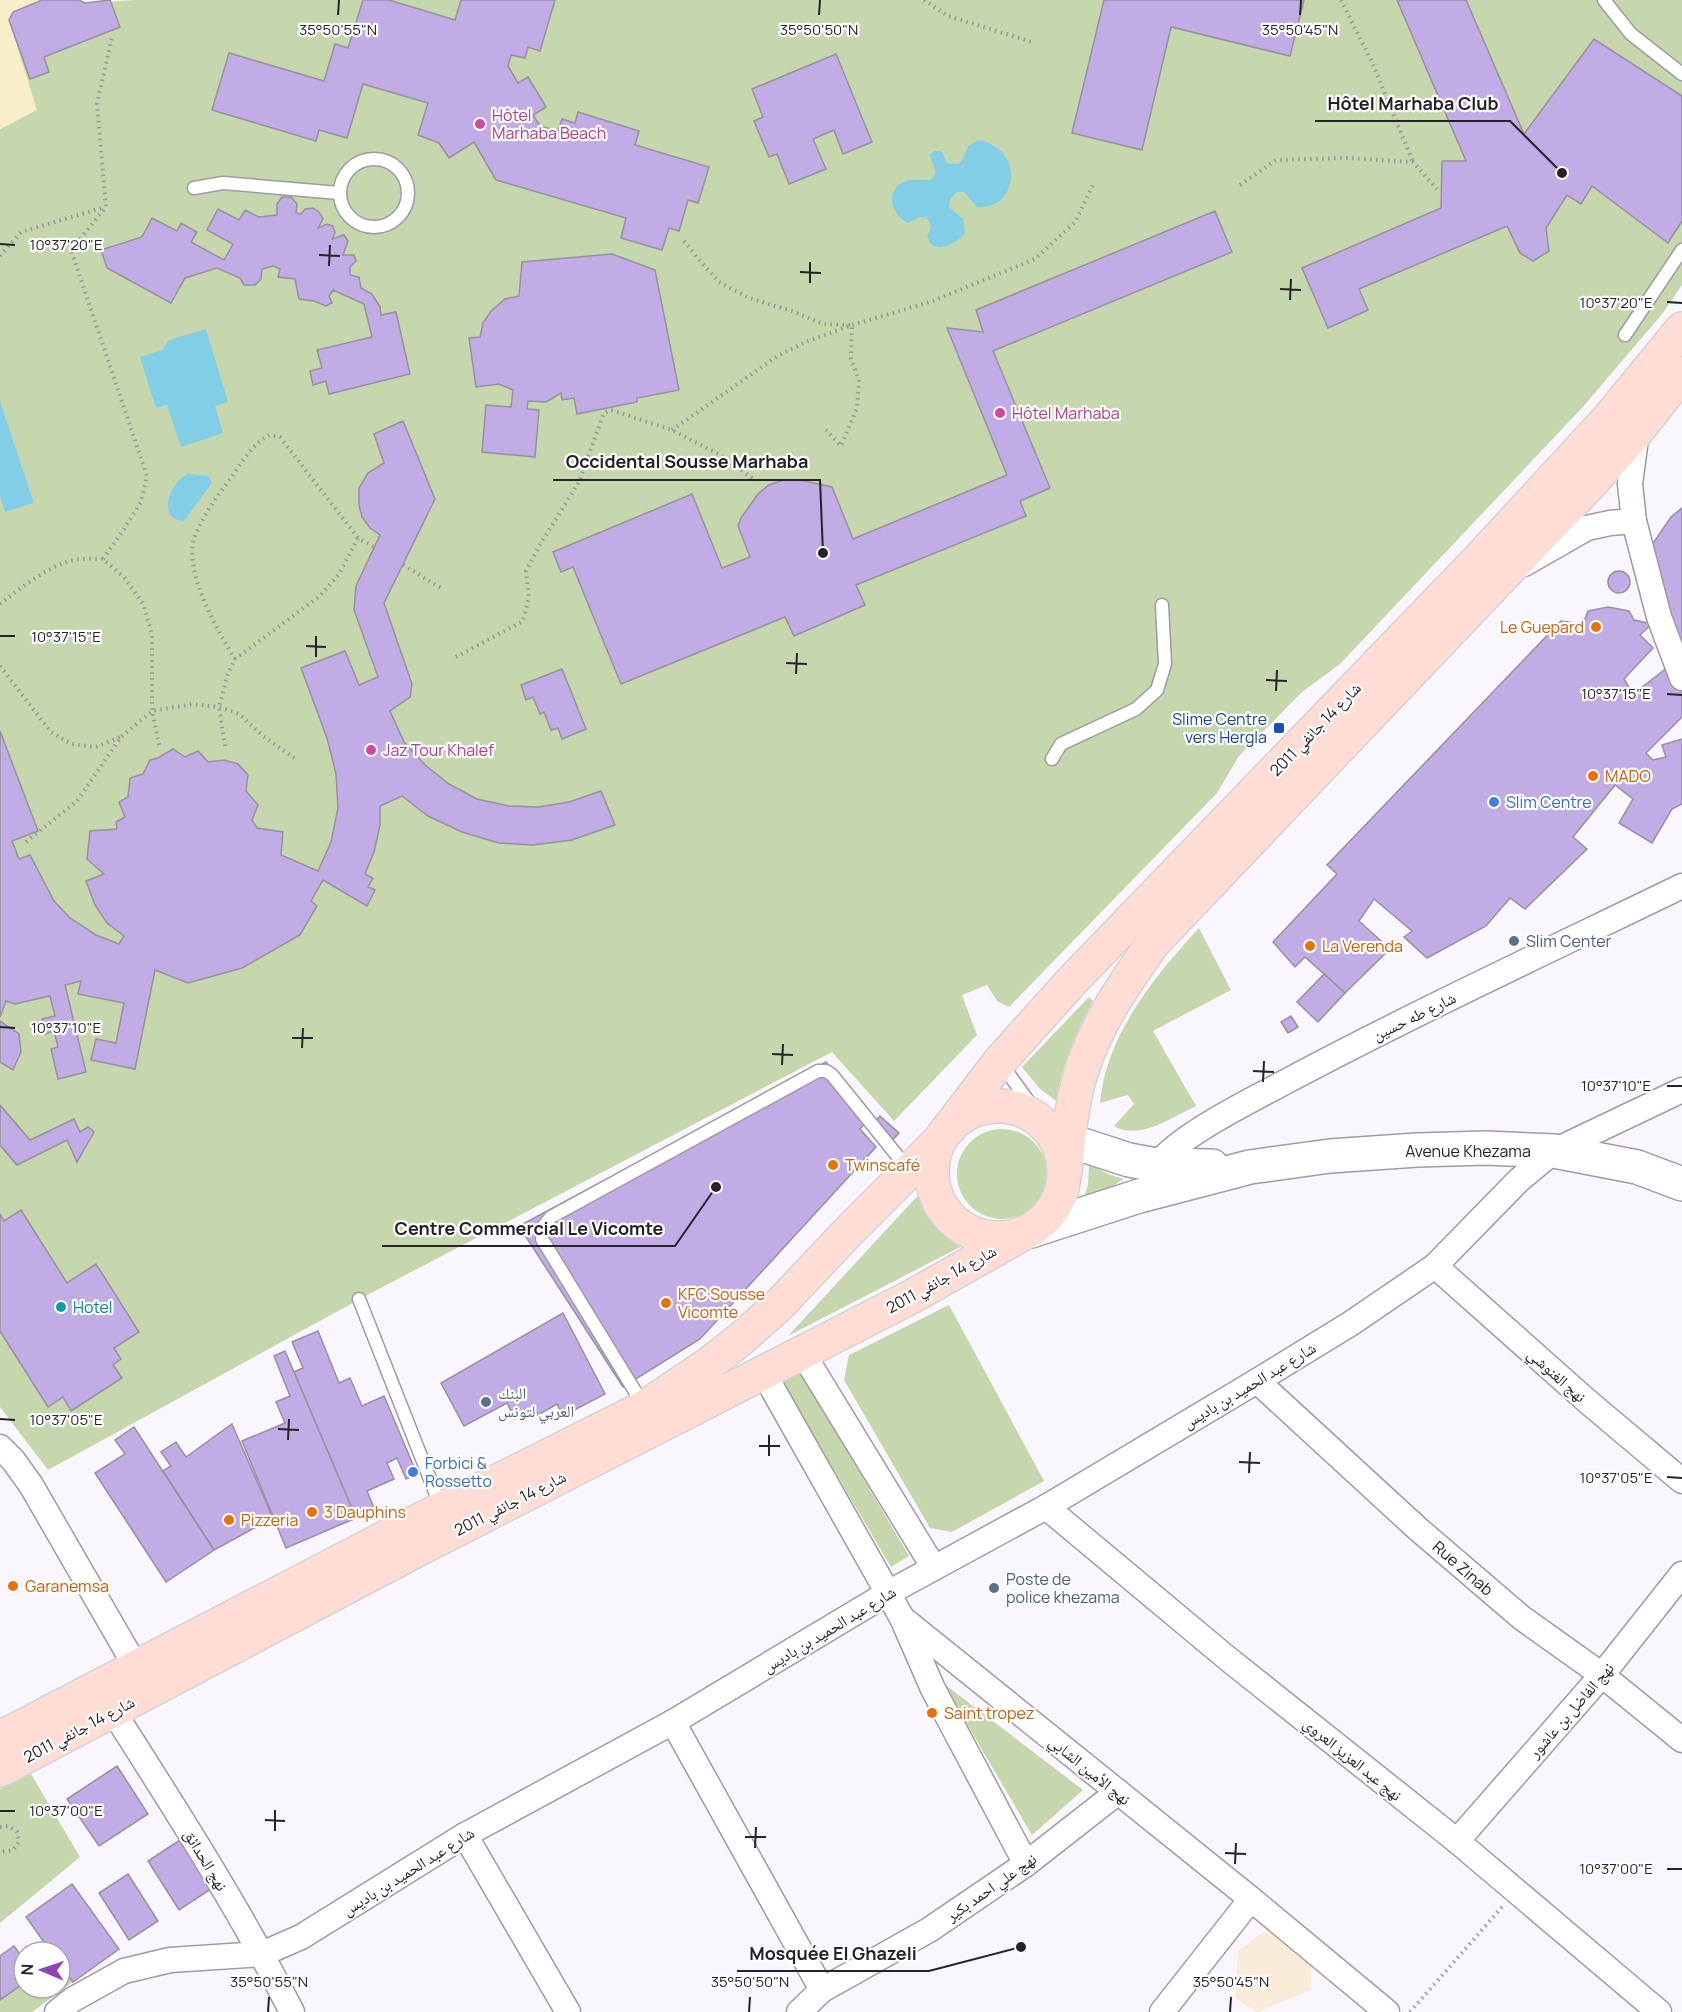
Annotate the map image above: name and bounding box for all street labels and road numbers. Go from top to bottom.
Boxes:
street label: شارع 14 جانفي 2011 [1264,677,1367,782]
street label: شارع طه حسين [1369,986,1459,1046]
street label: Avenue Khezama [1405,1140,1531,1162]
street label: شارع 14 جانفي 2011 [882,1240,1001,1320]
street label: شارع عبد الحميد بن باديس [1178,1336,1320,1434]
street label: نهج الغنوشي [1522,1343,1591,1409]
street label: شارع 14 جانفي 2011 [450,1465,571,1543]
street label: Rue Zinab [1428,1536,1498,1600]
street label: شارع عبد الحميد بن باديس [758,1580,900,1678]
street label: نهج الفاضل بن عاشور [1523,1657,1619,1763]
street label: شارع 14 جانفي 2011 [20,1690,139,1769]
street label: نهج عبد العزيز العروي [1298,1712,1407,1807]
street label: نهج الأمين الشابي [1043,1730,1136,1811]
street label: شارع عبد الحميد بن باديس [338,1821,478,1921]
street label: نهج الحدائق [179,1825,233,1895]
street label: نهج علي احمد بكير [941,1848,1042,1929]

